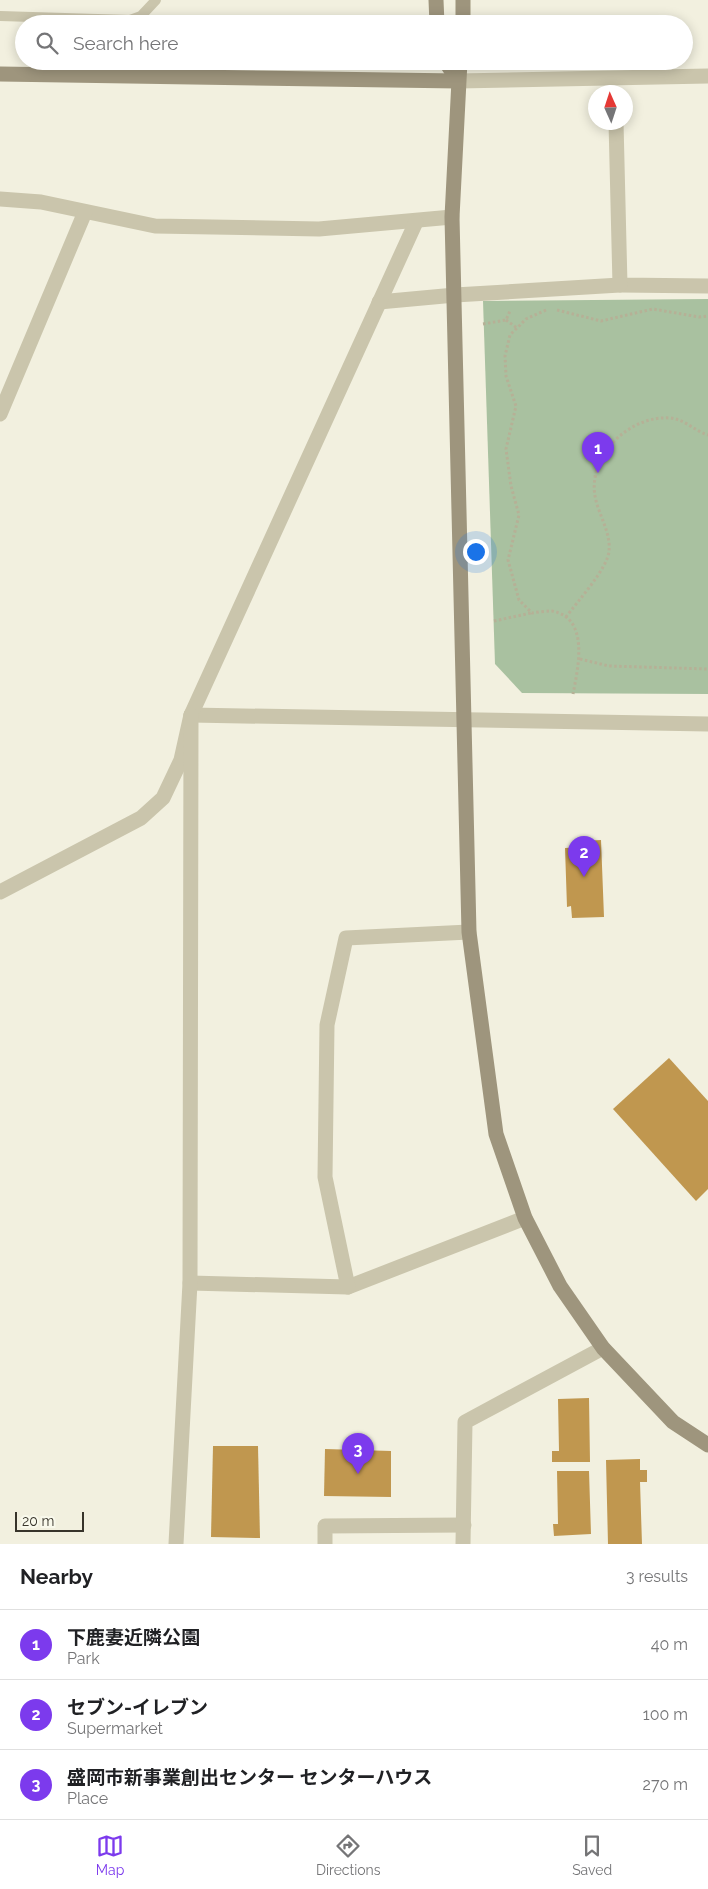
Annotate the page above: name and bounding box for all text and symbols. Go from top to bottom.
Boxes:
search box [15,15,693,70]
icon: search [33,29,61,57]
text: Search here [73,32,179,54]
north arrow [588,85,633,130]
pin: 1 [582,432,614,473]
your location [463,539,489,565]
pin: 2 [568,836,600,877]
pin: 3 [342,1433,374,1474]
scale bar [15,1509,84,1532]
text: 20 m [22,1513,54,1529]
text: Nearby [20,1564,93,1589]
text: 3 results [626,1567,688,1586]
text: 下鹿妻近隣公園 [67,1626,200,1648]
text: 1 [32,1635,40,1654]
text: 40 m [651,1635,688,1654]
text: Park [67,1649,100,1668]
text: セブン-イレブン [67,1696,208,1718]
text: 2 [31,1705,41,1724]
text: 100 m [643,1705,688,1724]
text: Supermarket [67,1719,163,1738]
text: 盛岡市新事業創出センター センターハウス [67,1766,432,1788]
text: 3 [32,1775,40,1794]
text: 270 m [643,1775,688,1794]
text: Place [67,1789,108,1808]
tab: Map [96,1832,124,1878]
tab: Directions [316,1832,381,1878]
tab: Saved [572,1832,612,1878]

